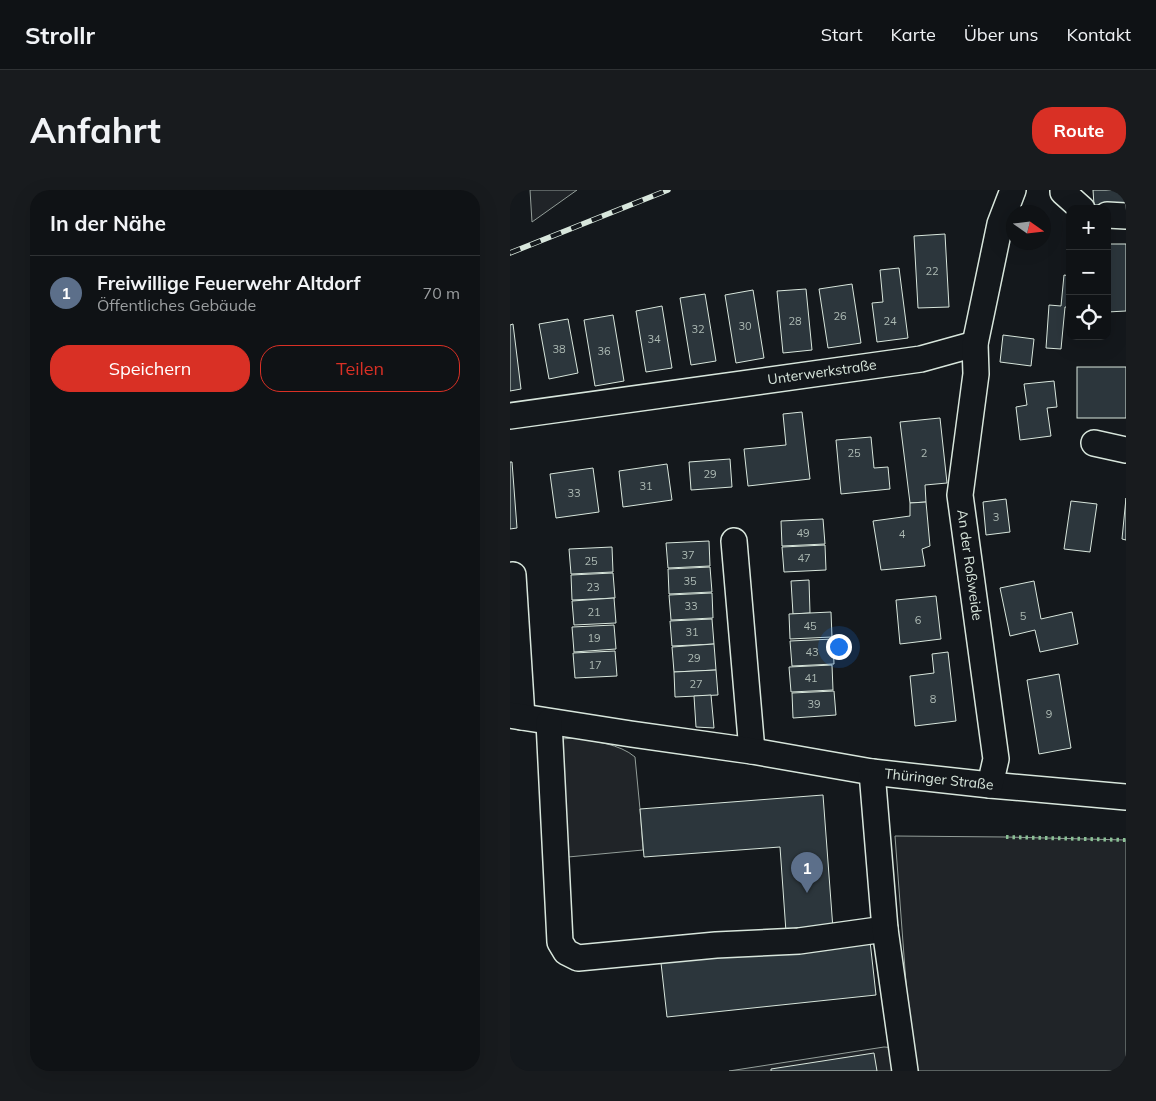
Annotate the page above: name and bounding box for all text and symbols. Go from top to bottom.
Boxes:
text: Strollr [25,20,95,50]
text: Start [821,23,862,46]
text: Karte [890,23,936,46]
text: Über uns [964,23,1039,46]
text: Kontakt [1067,23,1131,46]
button: Route [1032,107,1126,154]
text: Anfahrt [30,108,161,152]
north arrow [1006,205,1051,250]
map controls [1066,205,1111,340]
button: + [1066,205,1111,250]
text: In der Nähe [50,210,166,236]
button: − [1066,250,1111,295]
house number: 22 [925,264,939,278]
text: Freiwillige Feuerwehr Altdorf [97,271,361,295]
text: 1 [61,283,71,303]
text: 70 m [423,283,460,303]
text: Öffentliches Gebäude [97,295,256,315]
button: locate [1066,295,1111,340]
house number: 26 [833,309,847,323]
house number: 28 [788,314,802,328]
house number: 24 [883,314,897,328]
house number: 30 [738,319,752,333]
house number: 32 [691,322,705,336]
house number: 34 [647,332,661,346]
house number: 38 [552,342,566,356]
house number: 36 [597,344,611,358]
button: Speichern [50,345,250,392]
button: Teilen [260,345,460,392]
street label: Unterwerkstraße [766,355,878,389]
house number: 25 [847,446,861,460]
house number: 2 [921,446,928,460]
house number: 29 [703,467,717,481]
house number: 31 [639,479,653,493]
house number: 33 [567,486,581,500]
street label: An der Roßweide [953,508,987,622]
house number: 3 [993,510,999,524]
house number: 49 [796,526,810,540]
house number: 4 [899,527,906,541]
house number: 37 [681,548,695,562]
house number: 47 [797,551,811,565]
house number: 25 [584,554,598,568]
house number: 35 [683,574,697,588]
house number: 23 [586,580,600,594]
house number: 33 [684,599,698,613]
house number: 21 [587,605,601,619]
house number: 5 [1020,609,1027,623]
house number: 6 [915,613,922,627]
house number: 45 [803,619,817,633]
house number: 31 [685,625,699,639]
house number: 19 [587,631,601,645]
your location [826,634,852,660]
house number: 43 [805,645,819,659]
house number: 29 [687,651,701,665]
house number: 17 [588,658,602,672]
house number: 41 [804,671,818,685]
house number: 27 [689,677,703,691]
house number: 8 [930,692,937,706]
house number: 39 [807,697,821,711]
house number: 9 [1046,707,1052,721]
street label: Thüringer Straße [884,764,994,794]
pin: 1 [791,852,823,893]

